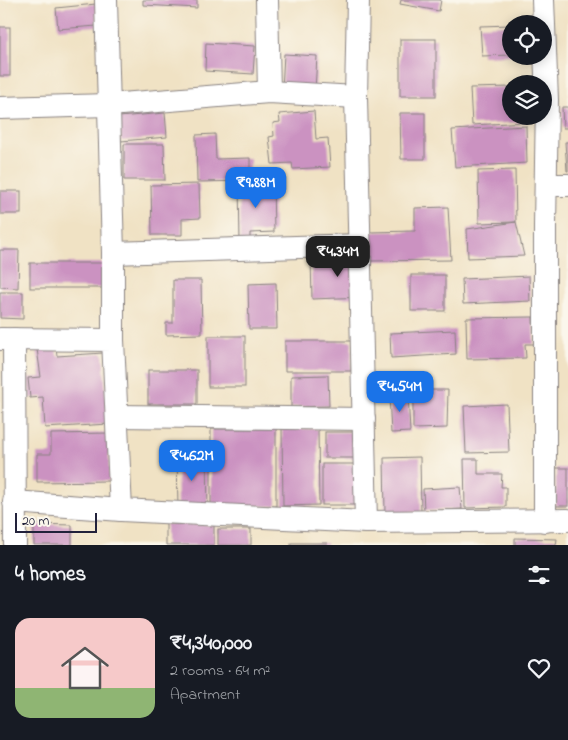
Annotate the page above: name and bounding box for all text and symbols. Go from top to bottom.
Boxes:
map controls [502,15,552,125]
button: locate [502,15,552,65]
button: layers [502,75,552,125]
pin: ₹9.88M [215,166,297,209]
text: ₹9.88M [236,171,276,195]
pin: ₹4.34M [297,236,379,278]
text: ₹4.34M [317,240,359,264]
pin: ₹4.54M [359,370,441,413]
text: ₹4.54M [378,375,422,399]
pin: ₹4.62M [151,440,233,482]
text: ₹4.62M [170,444,214,468]
scale bar [15,510,98,533]
text: 20 m [22,511,49,532]
text: 4 homes [15,560,86,590]
icon: filters [525,561,553,589]
text: ₹4,340,000 [170,629,252,659]
icon: home [55,638,115,698]
icon: heart [525,654,553,682]
text: 2 rooms · 64 m² [170,659,270,683]
text: Apartment [170,683,240,707]

